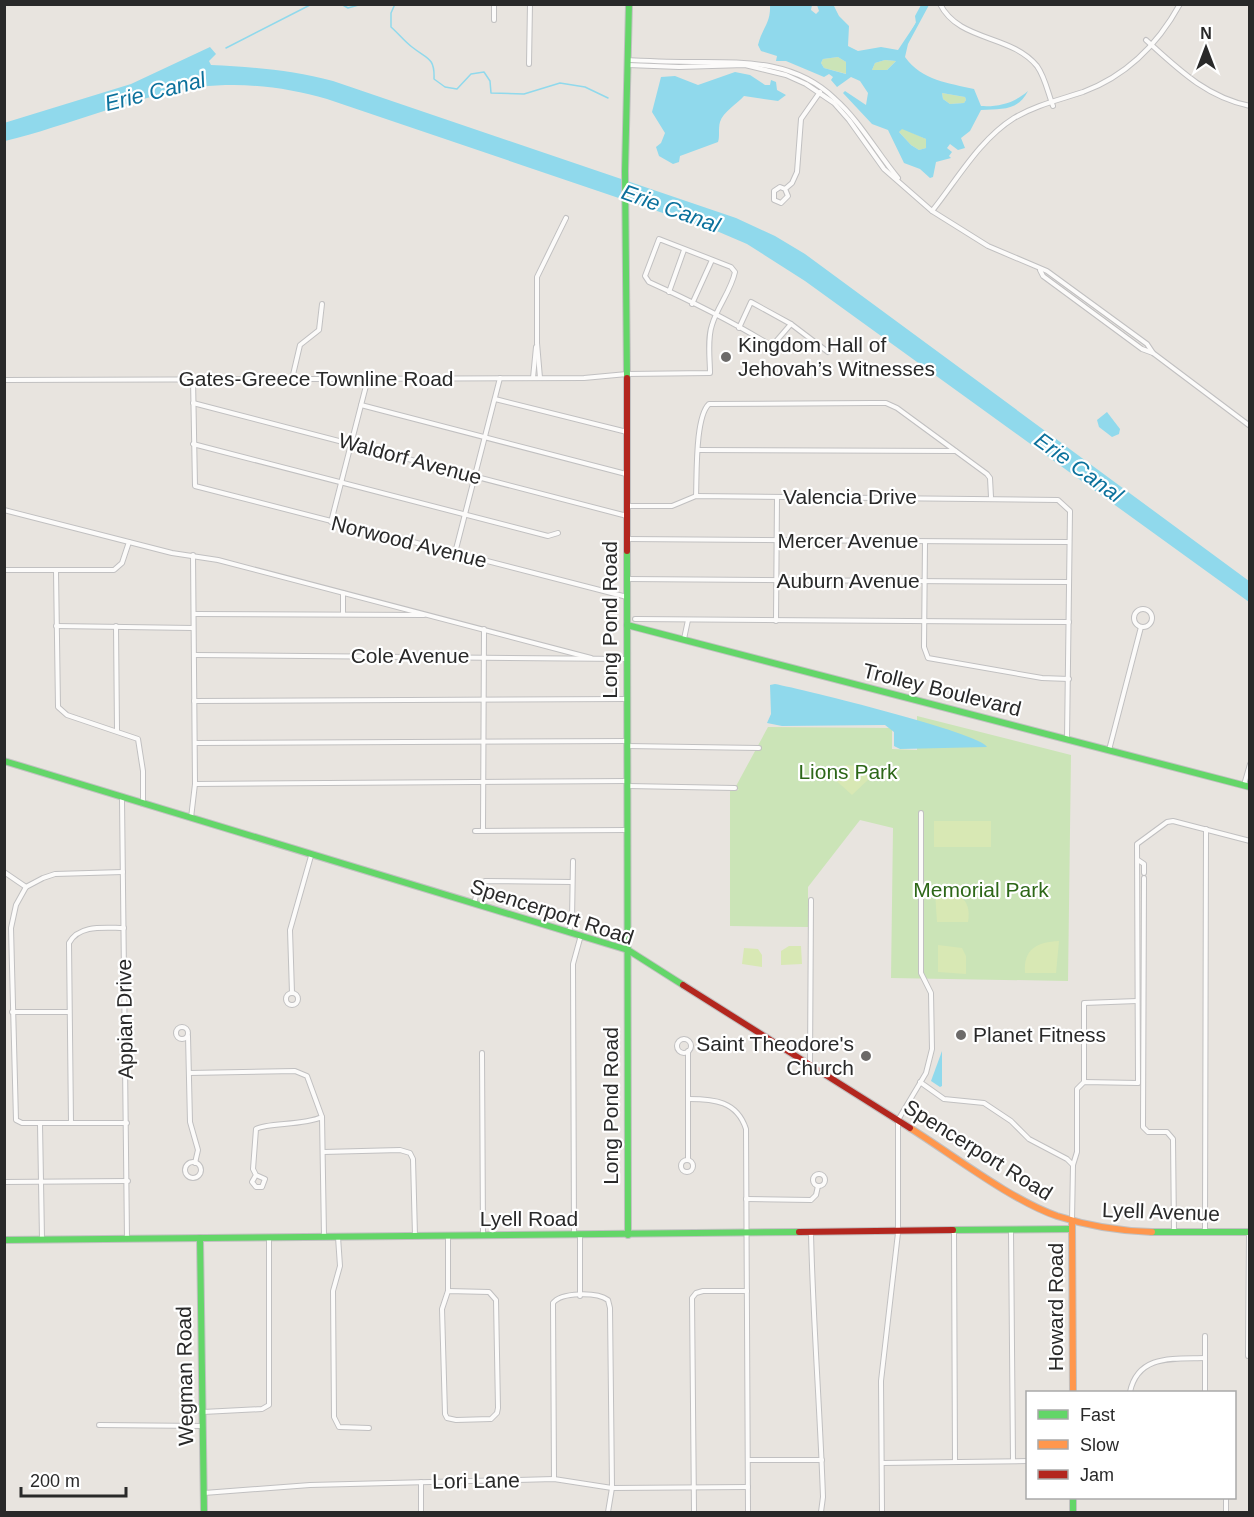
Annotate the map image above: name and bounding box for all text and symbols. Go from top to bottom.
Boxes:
north arrow [1176,18,1236,78]
text: N [1200,25,1212,42]
water label: Erie Canal [102,67,209,116]
water label: Erie Canal [618,179,724,238]
place label: Kingdom Hall of Jehovah’s Witnesses [738,333,935,380]
marker: Kingdom Hall of Jehovah’s Witnesses [719,350,733,364]
street label: Gates-Greece Townline Road [178,367,454,390]
water label: Erie Canal [1030,427,1129,508]
street label: Waldorf Avenue [336,428,484,489]
street label: Valencia Drive [783,485,917,508]
street label: Norwood Avenue [329,511,489,572]
street label: Mercer Avenue [778,529,918,552]
street label: Long Pond Road [598,541,621,699]
street label: Auburn Avenue [776,569,920,592]
street label: Cole Avenue [351,644,469,667]
street label: Trolley Boulevard [860,659,1024,720]
park label: Lions Park [798,760,898,783]
street label: Spencerport Road [468,874,637,949]
park label: Memorial Park [913,878,1049,901]
street label: Appian Drive [112,959,137,1079]
place label: Planet Fitness [973,1023,1106,1046]
street label: Long Pond Road [599,1027,622,1185]
marker: Planet Fitness [954,1028,968,1042]
place label: Saint Theodore's Church [696,1032,854,1079]
marker: Saint Theodore's Church [859,1049,873,1063]
street label: Spencerport Road [900,1095,1057,1204]
street label: Lyell Avenue [1102,1198,1220,1225]
street label: Lyell Road [480,1207,578,1230]
street label: Howard Road [1044,1243,1067,1371]
street label: Wegman Road [172,1306,197,1446]
legend [1026,1391,1236,1499]
text: Fast [1080,1405,1115,1425]
text: Slow [1080,1435,1120,1455]
scale bar [21,1460,126,1498]
text: Jam [1080,1465,1114,1485]
street label: Lori Lane [432,1468,520,1493]
text: 200 m [30,1471,80,1491]

